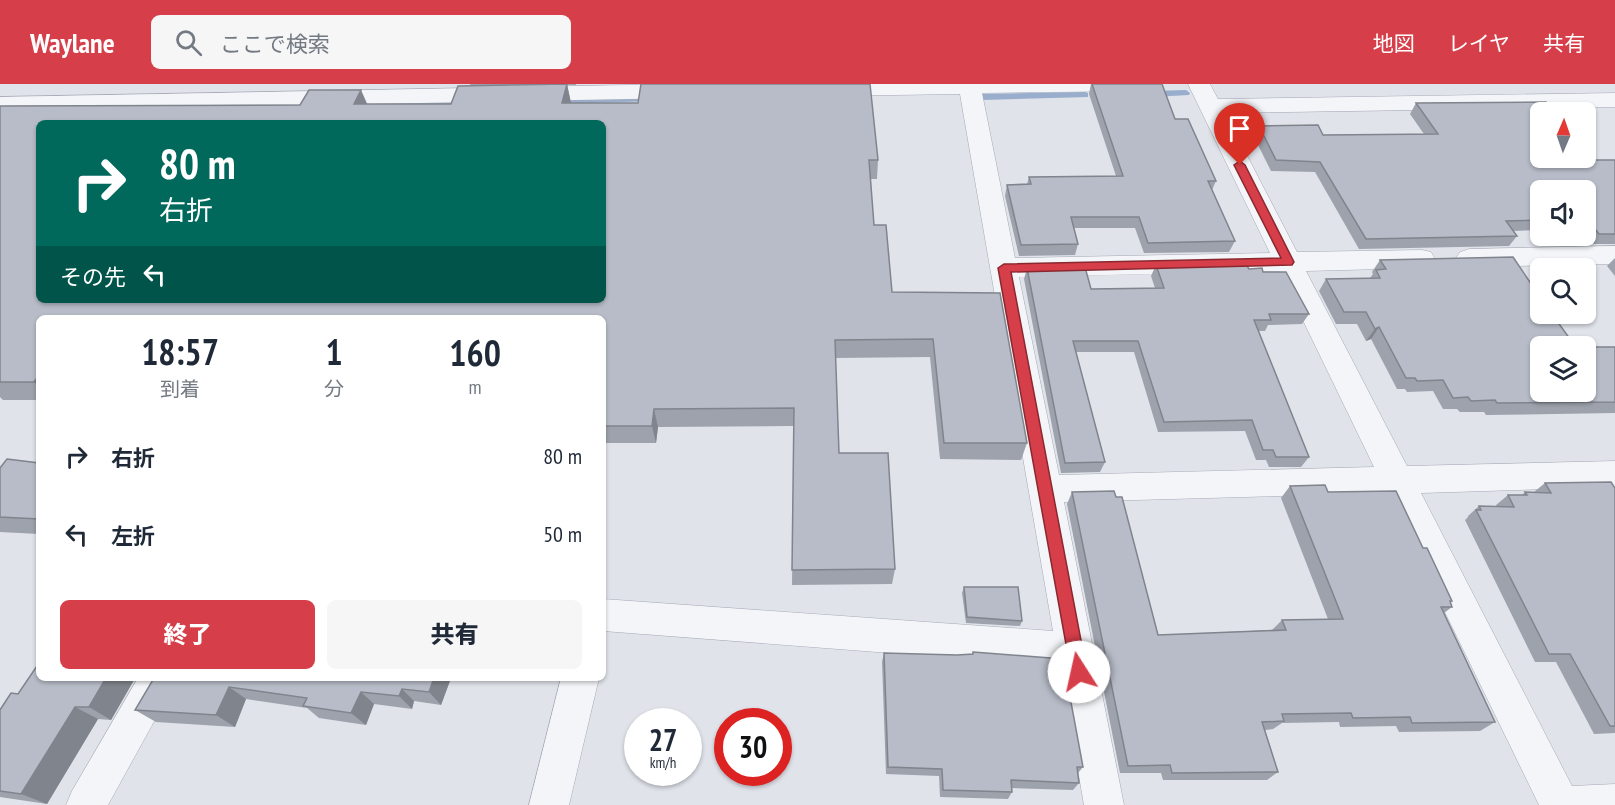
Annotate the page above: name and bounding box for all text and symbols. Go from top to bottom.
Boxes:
search box [151,15,571,69]
text: Waylane [30,24,115,61]
icon: search [172,26,205,59]
text: ここで検索 [220,30,330,58]
text: 地図 [1373,30,1415,57]
text: レイヤ [1448,30,1510,57]
text: 共有 [1543,30,1585,57]
north arrow [1530,102,1596,168]
map controls [1530,102,1596,402]
pin [1214,103,1265,165]
icon: arrive [1223,112,1256,145]
text: 80 m [159,136,236,191]
icon: right [60,144,138,222]
button: sound [1530,180,1596,246]
text: 右折 [159,193,213,227]
icon: left [138,258,171,291]
button: search [1530,258,1596,324]
text: その先 [60,263,126,291]
text: 18:57 [141,328,219,375]
text: 1 [326,328,343,375]
text: 160 [449,329,501,376]
button: layers [1530,336,1596,402]
text: m [469,374,482,400]
text: 到着 [160,376,200,402]
text: 分 [324,376,344,402]
icon: right [60,440,93,473]
text: 80 m [543,442,582,470]
text: 右折 [111,444,155,472]
icon: left [60,518,93,551]
text: 50 m [543,520,582,548]
text: 左折 [111,522,155,550]
button: 終了 [60,600,315,669]
button: 共有 [327,600,582,669]
position arrow [1047,640,1111,704]
speed limit sign: 30 [714,708,792,786]
text: 27 [649,720,677,759]
text: km/h [650,753,676,772]

